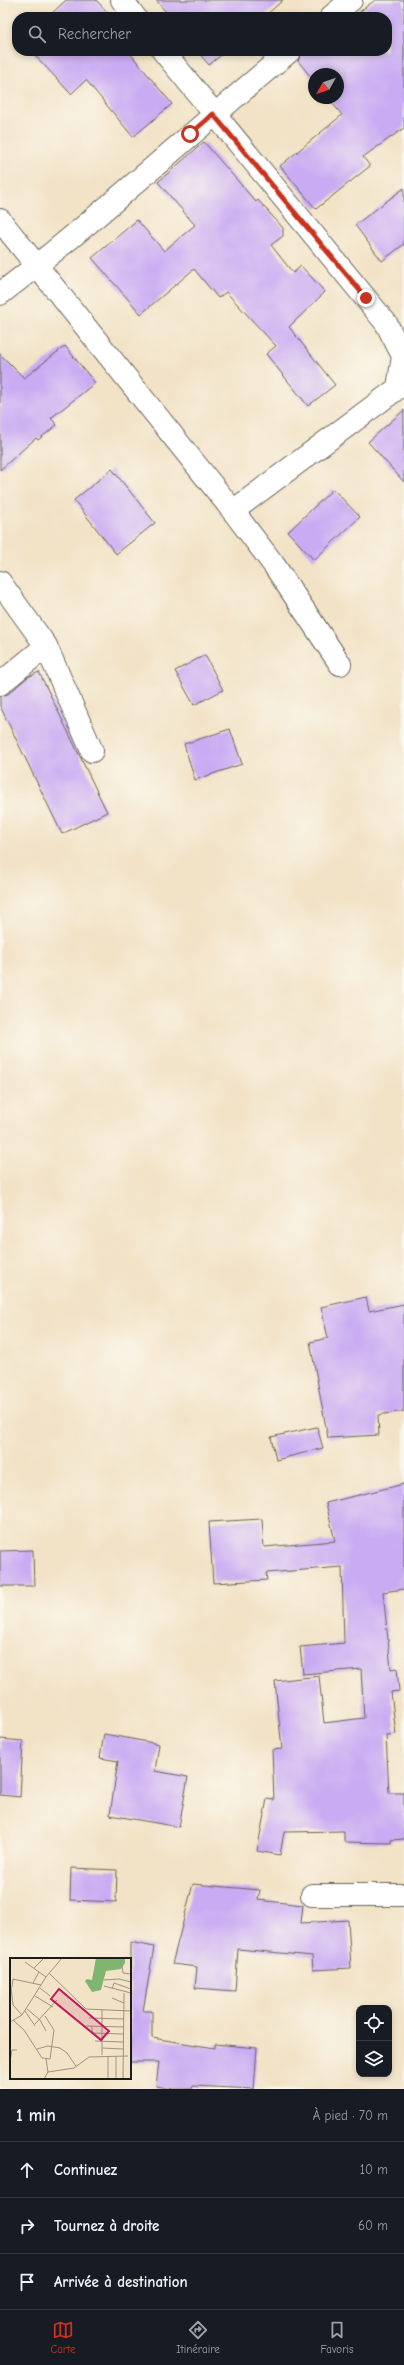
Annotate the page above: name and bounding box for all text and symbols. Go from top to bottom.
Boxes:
search box [12,12,392,56]
icon: search [26,23,48,45]
text: Rechercher [58,25,131,43]
north arrow [308,68,344,104]
route start [181,125,199,143]
route end [357,289,375,307]
inset map [10,1958,131,2079]
map controls [356,2005,392,2077]
button: locate [356,2005,392,2041]
button: layers [356,2041,392,2077]
text: 1 min [16,2106,56,2125]
text: À pied · 70 m [313,2108,388,2123]
icon: ahead [16,2159,38,2181]
text: Continuez [54,2161,117,2179]
text: 10 m [360,2162,388,2177]
icon: right [16,2215,38,2237]
text: Tournez à droite [54,2217,159,2235]
text: 60 m [358,2218,388,2233]
icon: arrive [16,2271,38,2293]
text: Arrivée à destination [54,2273,188,2291]
tab: Carte [50,2319,76,2356]
tab: Itinéraire [176,2319,220,2356]
tab: Favoris [321,2319,354,2356]

